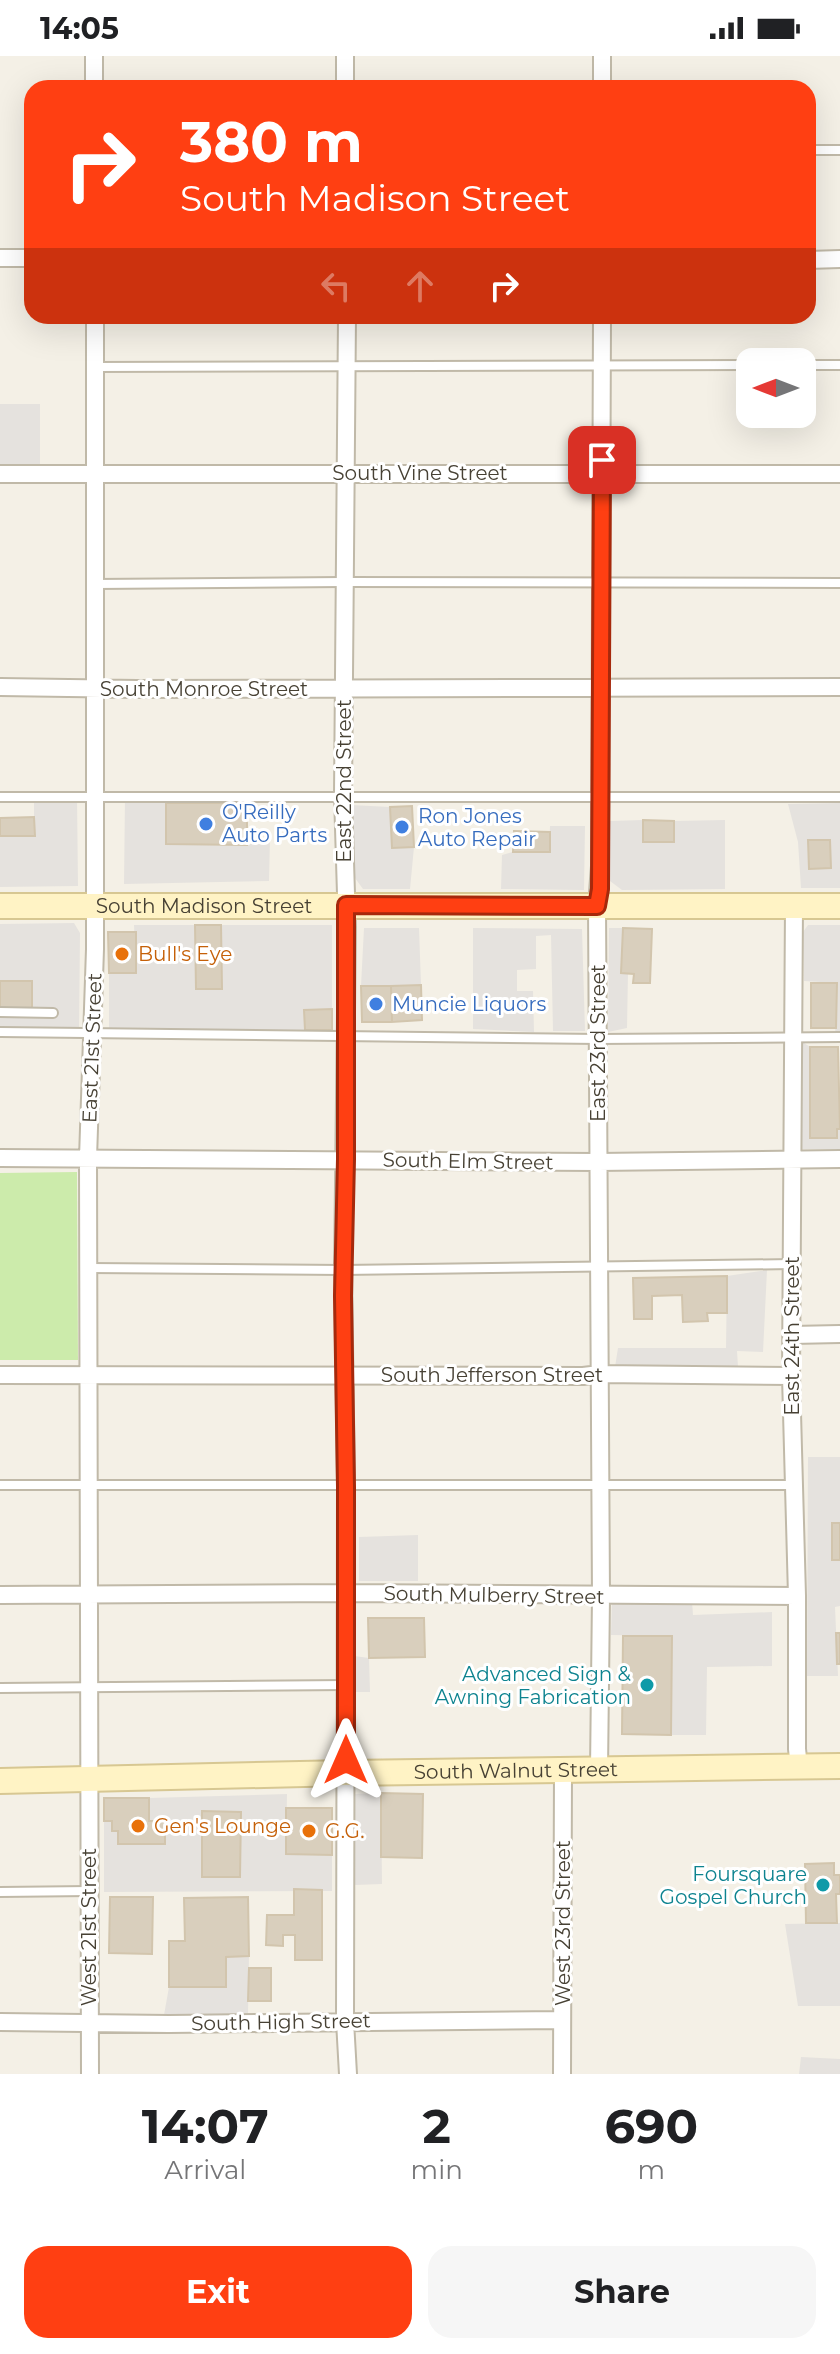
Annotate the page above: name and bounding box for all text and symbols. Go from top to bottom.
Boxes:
text: 14:05 [40,10,119,47]
text: 380 m [180,108,363,176]
icon: right [48,112,152,216]
text: South Madison Street [180,176,570,220]
icon: left [314,264,358,308]
icon: ahead [398,264,442,308]
icon: right [482,264,526,308]
north arrow [736,348,816,428]
map controls [736,348,816,428]
pin [568,426,636,494]
icon: arrive [580,438,624,482]
street label: South Vine Street [332,461,508,485]
street label: South Monroe Street [100,677,308,701]
street label: East 22nd Street [332,699,356,863]
place label: O'Reilly Auto Parts [222,800,327,847]
place label: Ron Jones Auto Repair [418,804,536,851]
marker: O'Reilly Auto Parts [197,815,215,833]
marker: Ron Jones Auto Repair [393,818,411,836]
street label: South Madison Street [96,894,312,918]
place label: Bull's Eye [138,942,232,966]
marker: Bull's Eye [113,945,131,963]
street label: East 23rd Street [586,964,610,1122]
street label: East 21st Street [77,972,107,1124]
place label: Muncie Liquors [392,992,547,1016]
marker: Muncie Liquors [367,995,385,1013]
street label: South Elm Street [382,1148,554,1174]
street label: East 24th Street [780,1256,804,1416]
street label: South Jefferson Street [381,1363,603,1387]
street label: South Mulberry Street [383,1581,605,1609]
place label: Advanced Sign & Awning Fabrication [435,1662,632,1709]
marker: Advanced Sign & Awning Fabrication [638,1676,656,1694]
position arrow [304,1718,388,1802]
street label: South Walnut Street [414,1757,618,1784]
place label: Gen's Lounge [154,1814,291,1838]
marker: Gen's Lounge [129,1817,147,1835]
place label: G.G. [325,1819,364,1843]
marker: G.G. [300,1822,318,1840]
street label: West 23rd Street [551,1840,575,2006]
street label: West 21st Street [77,1848,101,2006]
place label: Foursquare Gospel Church [659,1862,807,1909]
marker: Foursquare Gospel Church [814,1876,832,1894]
street label: South High Street [191,2008,371,2036]
text: 14:07 [142,2097,269,2155]
text: 2 [422,2097,451,2155]
text: 690 [604,2097,698,2155]
text: Arrival [164,2154,246,2186]
text: min [411,2154,463,2186]
text: m [638,2154,665,2186]
button: Exit [24,2246,412,2338]
button: Share [428,2246,816,2338]

